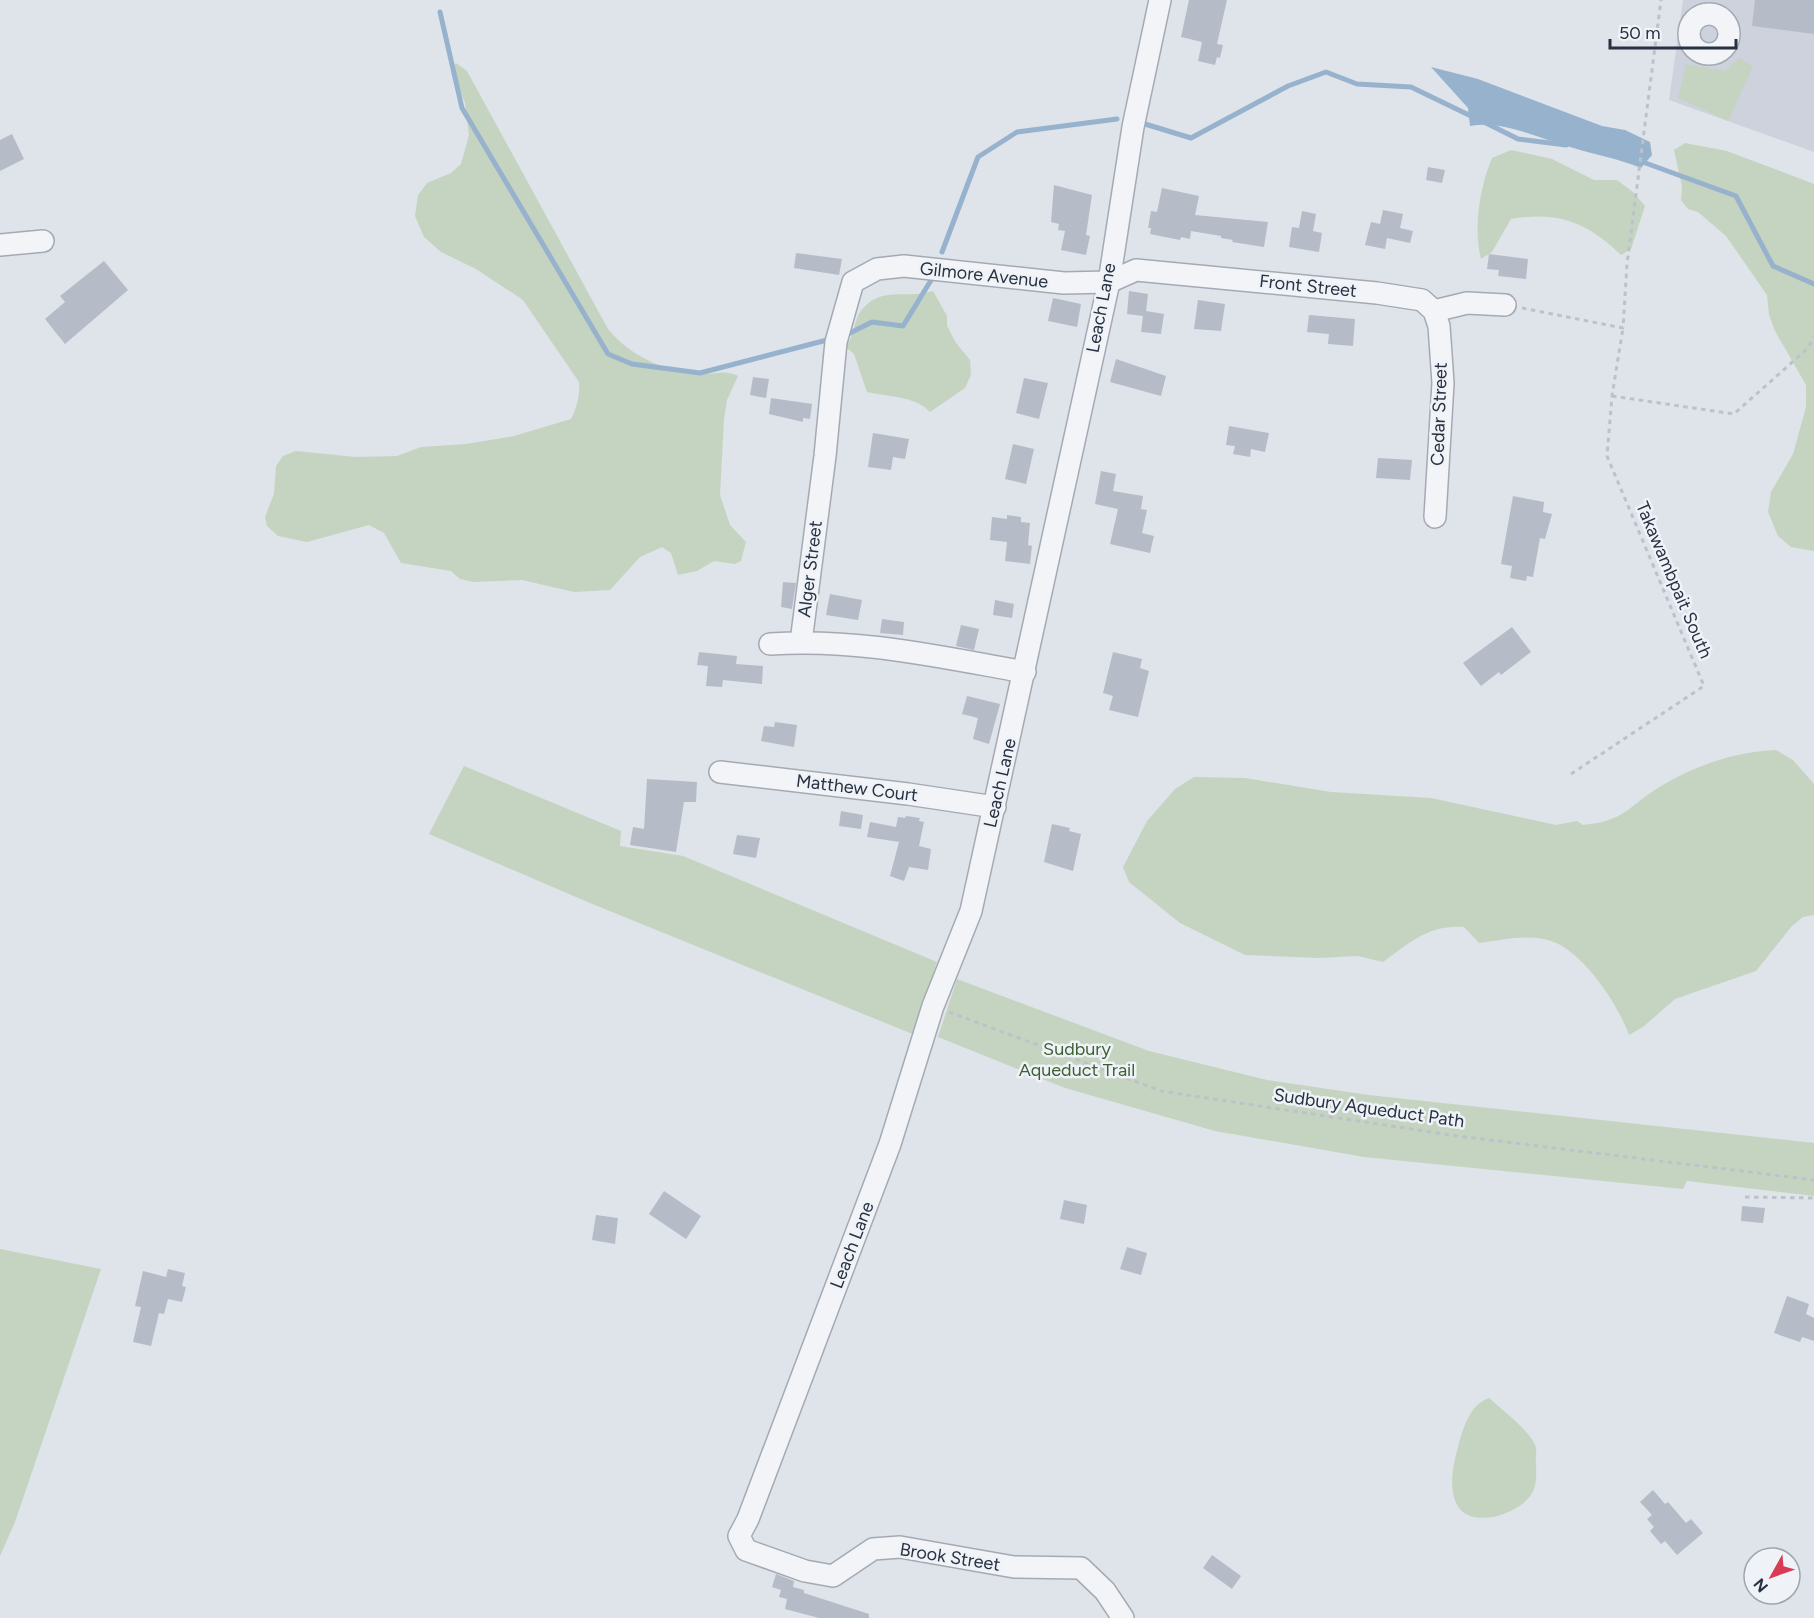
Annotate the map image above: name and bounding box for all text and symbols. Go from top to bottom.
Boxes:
scale bar [1610,12,1736,50]
text: 50 m [1619,22,1661,44]
street label: Gilmore Avenue [919,257,1049,293]
street label: Leach Lane [1082,261,1121,355]
street label: Front Street [1258,270,1358,302]
street label: Cedar Street [1426,362,1452,466]
street label: Takawambpait South [1631,498,1717,662]
street label: Alger Street [793,519,827,619]
street label: Leach Lane [979,736,1021,830]
street label: Matthew Court [795,770,919,806]
park label: Sudbury Aqueduct Trail [1019,1038,1135,1081]
street label: Sudbury Aqueduct Path [1272,1084,1466,1132]
street label: Leach Lane [825,1198,879,1291]
street label: Brook Street [898,1538,1002,1576]
north arrow [1742,1546,1802,1606]
text: N [1750,1574,1772,1596]

